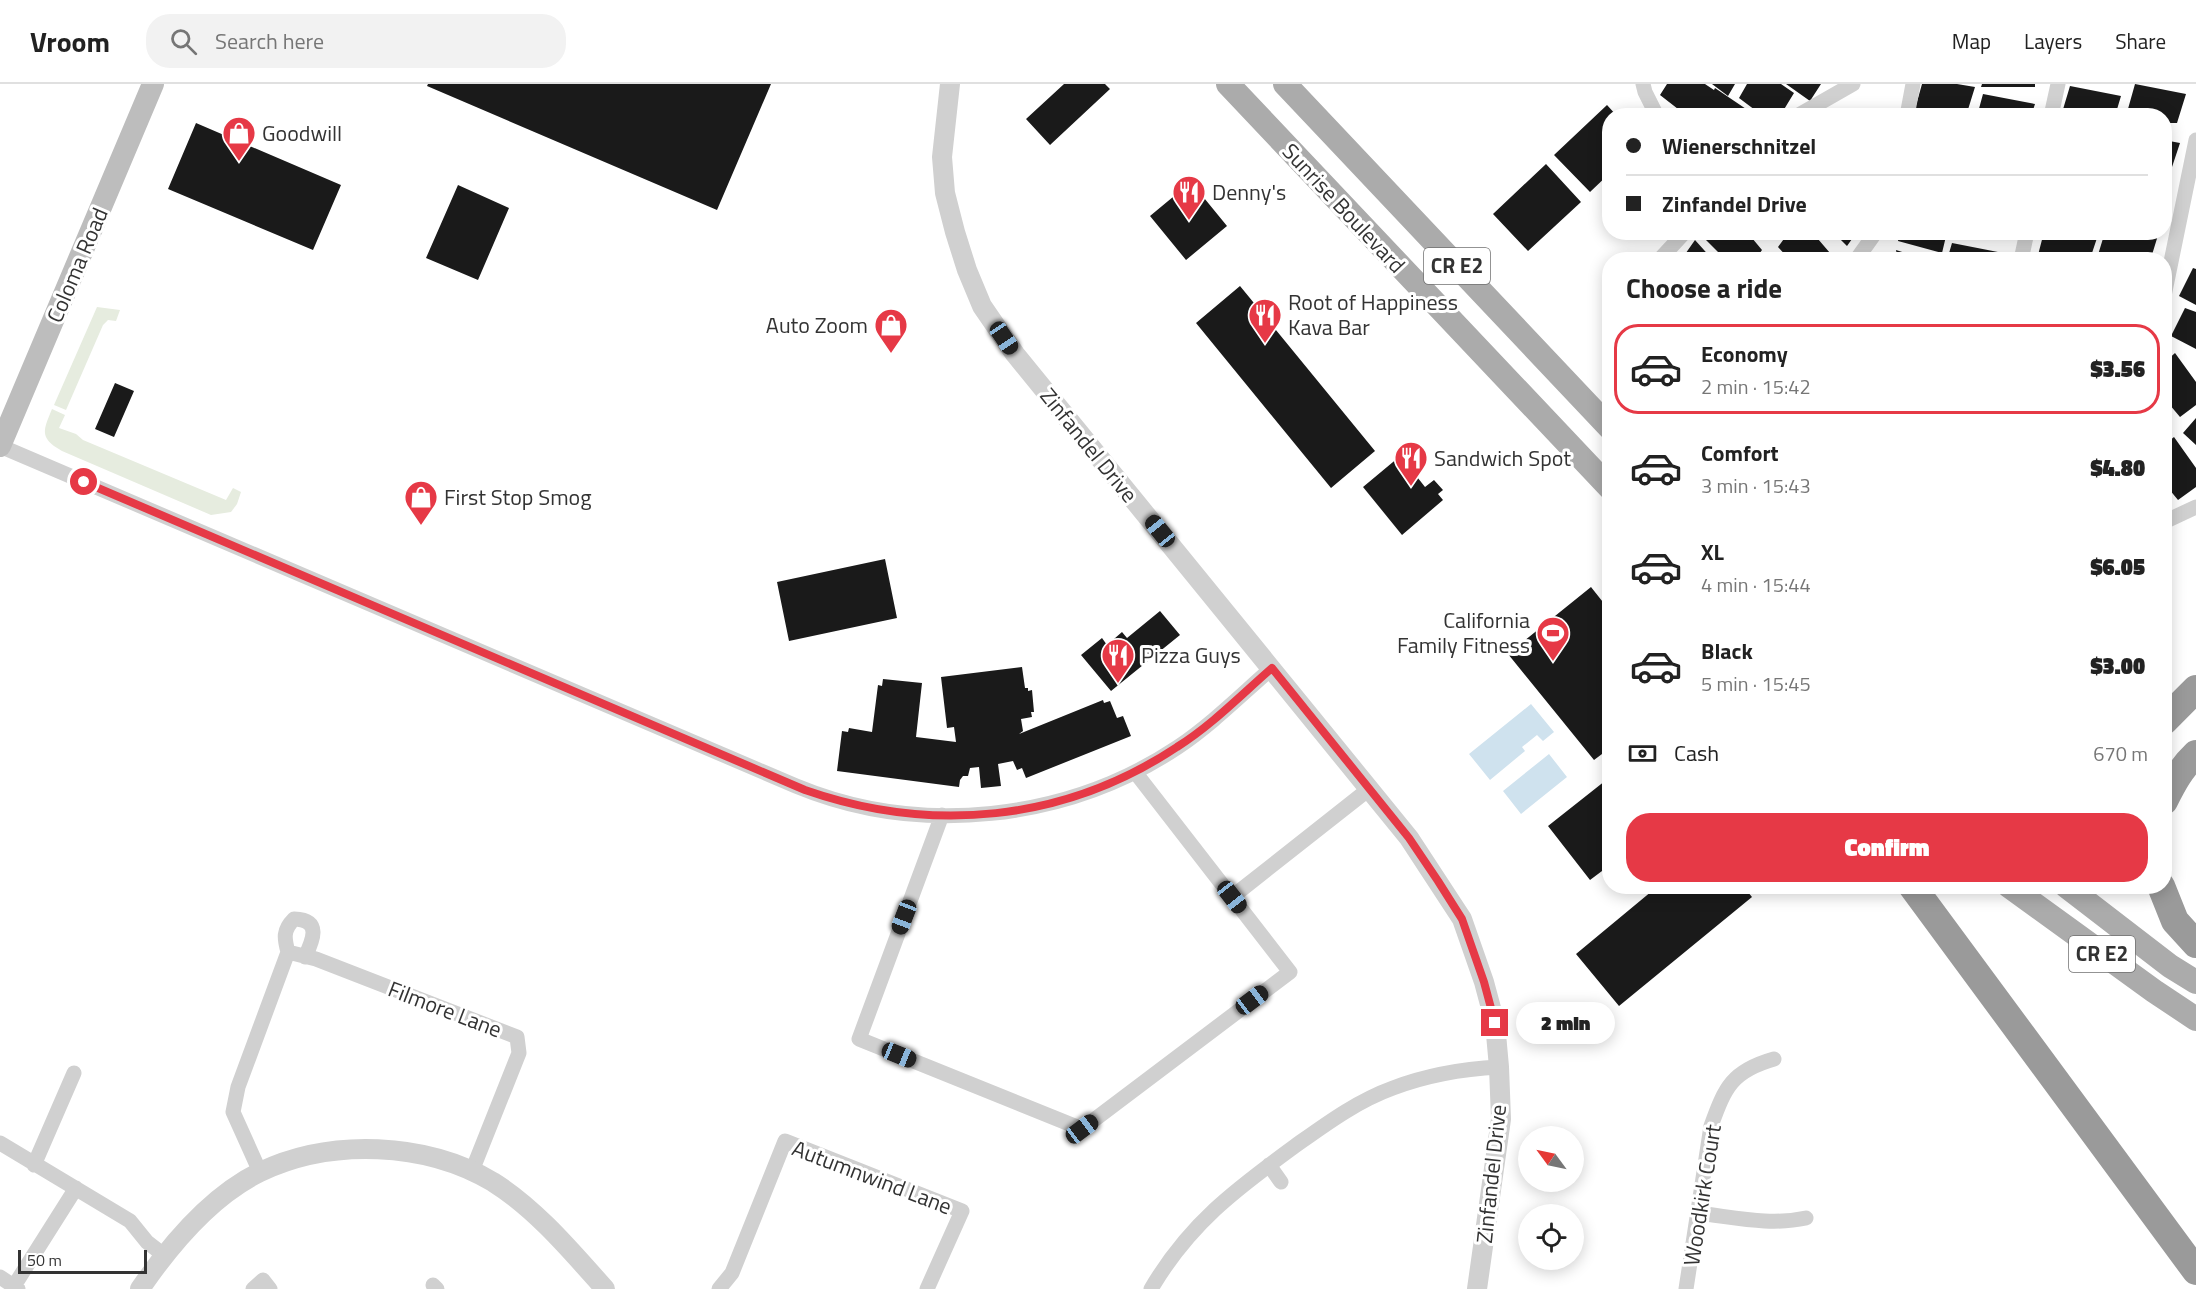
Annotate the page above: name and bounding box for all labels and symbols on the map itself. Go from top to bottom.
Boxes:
shop icon: Goodwill [221,115,257,162]
place label: Goodwill [262,116,342,150]
street label: Sunrise Boulevard [1275,135,1413,281]
restaurant icon: Denny's [1171,174,1207,221]
place label: Denny's [1212,175,1286,209]
street label: Coloma Road [38,202,116,328]
road number: CR E2 [1424,248,1490,284]
place label: Root of Happiness Kava Bar [1288,285,1458,344]
restaurant icon: Root of Happiness Kava Bar [1247,297,1283,344]
shop icon: Auto Zoom [873,307,909,354]
place label: Auto Zoom [766,308,868,342]
car [986,318,1022,358]
street label: Zinfandel Drive [1032,380,1146,510]
restaurant icon: Sandwich Spot [1393,440,1429,487]
place label: Sandwich Spot [1434,441,1571,475]
route start [70,468,97,495]
shop icon: First Stop Smog [403,479,439,526]
place label: First Stop Smog [444,480,592,514]
car [1142,511,1178,551]
place label: California Family Fitness [1397,603,1530,662]
sports icon: California Family Fitness [1535,615,1571,662]
restaurant icon: Pizza Guys [1100,637,1136,684]
place label: Pizza Guys [1141,638,1241,672]
car [1214,877,1250,917]
car [889,897,919,937]
road number: CR E2 [2069,936,2135,972]
street label: Filmore Lane [383,972,507,1046]
car [1232,982,1272,1018]
callout: 2 min [1516,1002,1615,1044]
route end [1481,1009,1508,1036]
car [879,1040,919,1070]
street label: Zinfandel Drive [1467,1103,1515,1245]
car [1062,1111,1102,1147]
street label: Woodkirk Court [1674,1122,1730,1268]
north arrow [1518,1126,1584,1192]
street label: Autumnwind Lane [787,1131,957,1223]
scale bar [18,1247,147,1274]

